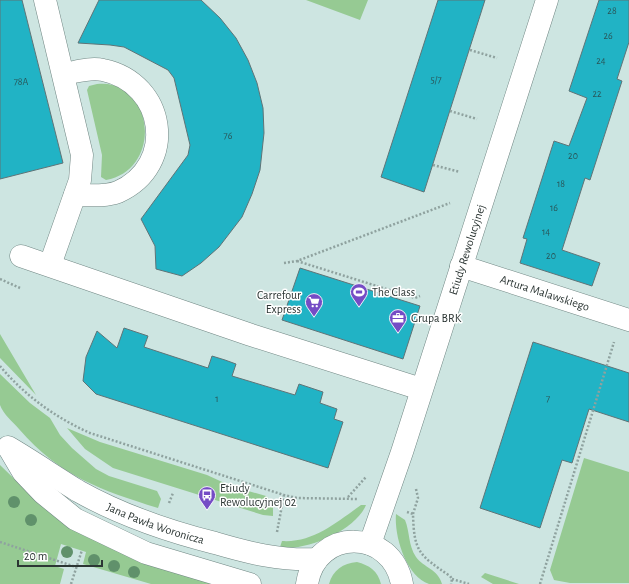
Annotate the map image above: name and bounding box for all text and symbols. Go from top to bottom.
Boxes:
house number: 28 [607,6,617,16]
house number: 26 [603,31,613,41]
house number: 24 [596,56,606,66]
house number: 5/7 [430,75,442,85]
house number: 78A [14,77,29,87]
house number: 22 [592,89,602,99]
house number: 76 [224,131,233,141]
house number: 20 [568,151,578,161]
house number: 18 [557,179,565,189]
street label: Etiudy Rewolucyjnej [447,203,488,296]
house number: 16 [550,203,558,213]
house number: 14 [542,227,550,237]
house number: 20 [546,251,556,261]
street label: Artura Malawskiego [499,273,591,313]
sports icon: The Class [349,282,369,307]
place label: The Class [372,286,415,298]
place label: Carrefour Express [257,289,301,315]
supermarket icon: Carrefour Express [304,292,324,317]
office icon: Grupa BRK [388,308,408,333]
place label: Grupa BRK [411,312,462,324]
house number: 1 [215,394,219,404]
house number: 7 [546,394,550,404]
place label: Etiudy Rewolucyjnej 02 [220,482,297,509]
bus stop icon: Etiudy Rewolucyjnej 02 [197,485,217,510]
street label: Jana Pawła Woronicza [105,501,206,546]
scale bar [18,542,102,568]
text: 20 m [24,550,47,562]

